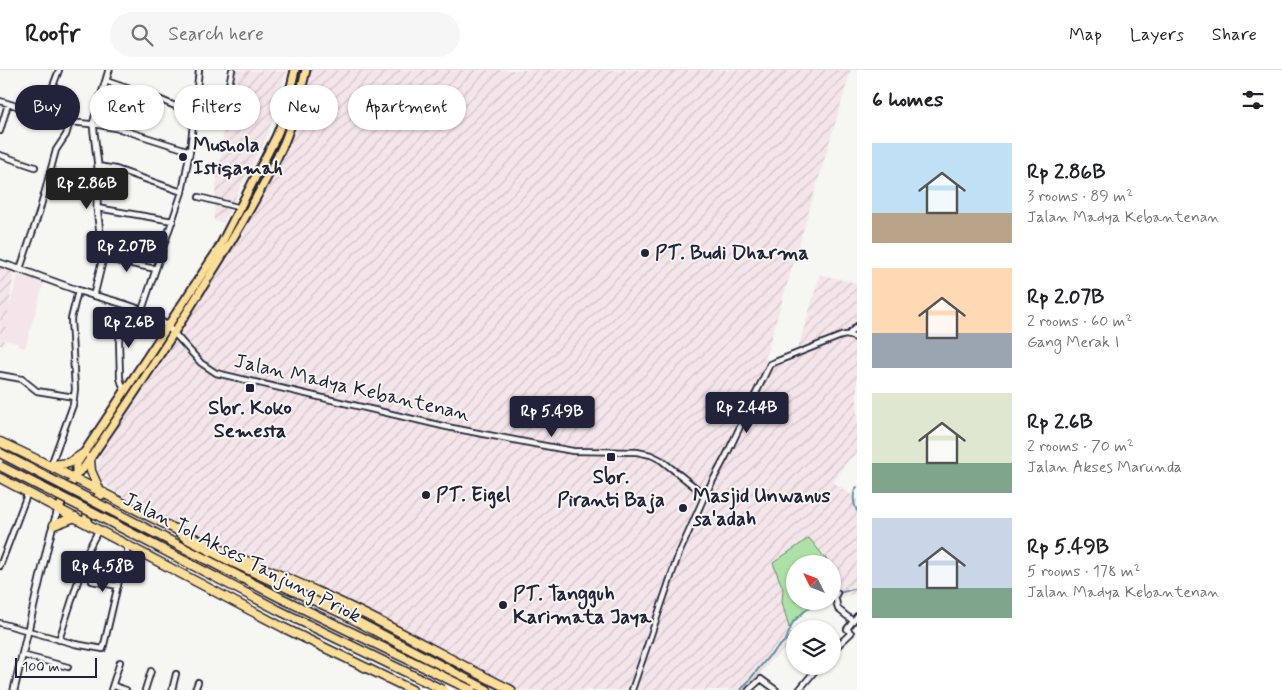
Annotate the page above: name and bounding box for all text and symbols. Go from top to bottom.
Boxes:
search box [110,12,460,57]
text: Roofr [25,19,80,50]
icon: search [128,21,156,49]
text: Search here [168,22,264,47]
text: Map [1069,23,1102,47]
text: Layers [1130,23,1184,47]
text: Share [1212,23,1257,47]
chip: Buy [15,85,80,130]
chip: Rent [90,85,164,130]
chip: Filters [174,85,260,130]
chip: New [270,85,338,130]
chip: Apartment [348,85,466,130]
text: 6 homes [872,86,943,114]
icon: filters [1239,86,1267,114]
place label: Mushola Istiqamah [193,132,283,182]
marker: Mushola Istiqamah [177,151,189,163]
text: Rp 2.86B [1027,158,1106,186]
icon: home [912,163,972,223]
pin: Rp 2.86B [35,168,139,210]
text: Rp 2.86B [57,173,117,194]
text: 3 rooms · 89 m² [1027,186,1133,207]
text: Jalan Madya Kebantenan [1027,207,1220,228]
pin: Rp 2.07B [75,230,179,273]
text: Rp 2.07B [98,236,156,257]
place label: PT. Budi Dharma [655,240,809,267]
marker: PT. Budi Dharma [639,247,651,259]
text: Rp 2.07B [1027,283,1104,311]
icon: home [912,288,972,348]
pin: Rp 2.6B [83,306,175,349]
text: 2 rooms · 60 m² [1027,311,1132,332]
text: Rp 2.6B [104,312,154,333]
text: Gang Merak I [1027,332,1119,353]
street label: Jalan Madya Kebantenan [231,348,473,428]
marker: Sbr. Koko Semesta [244,382,256,394]
pin: Rp 2.44B [695,392,799,434]
place label: Sbr. Koko Semesta [208,395,292,445]
pin: Rp 5.49B [500,396,604,438]
text: Rp 2.44B [717,397,777,418]
text: Rp 5.49B [521,401,583,422]
text: Rp 2.6B [1027,408,1093,436]
icon: home [912,413,972,473]
text: 2 rooms · 70 m² [1027,436,1134,457]
marker: Sbr. Piranti Baja [605,451,617,463]
text: Jalan Akses Marunda [1027,457,1182,478]
place label: Sbr. Piranti Baja [557,464,665,514]
place label: PT. Eigel [436,482,511,509]
place label: Masjid Unwanus sa'adah [692,483,831,533]
street label: Jalan Tol Akses Tanjung Priok [118,486,366,630]
marker: PT. Eigel [420,489,432,501]
marker: Masjid Unwanus sa'adah [677,502,689,514]
text: Rp 5.49B [1027,533,1109,561]
icon: home [912,538,972,598]
pin: Rp 4.58B [51,550,155,593]
north arrow [786,555,841,610]
map controls [786,555,841,675]
text: Rp 4.58B [72,556,134,577]
text: 5 rooms · 178 m² [1027,561,1141,582]
place label: PT. Tangguh Karimata Jaya [513,581,652,631]
text: Jalan Madya Kebantenan [1027,582,1220,603]
marker: PT. Tangguh Karimata Jaya [497,599,509,611]
button: layers [786,620,841,675]
scale bar [15,655,98,678]
text: 100 m [22,658,60,676]

